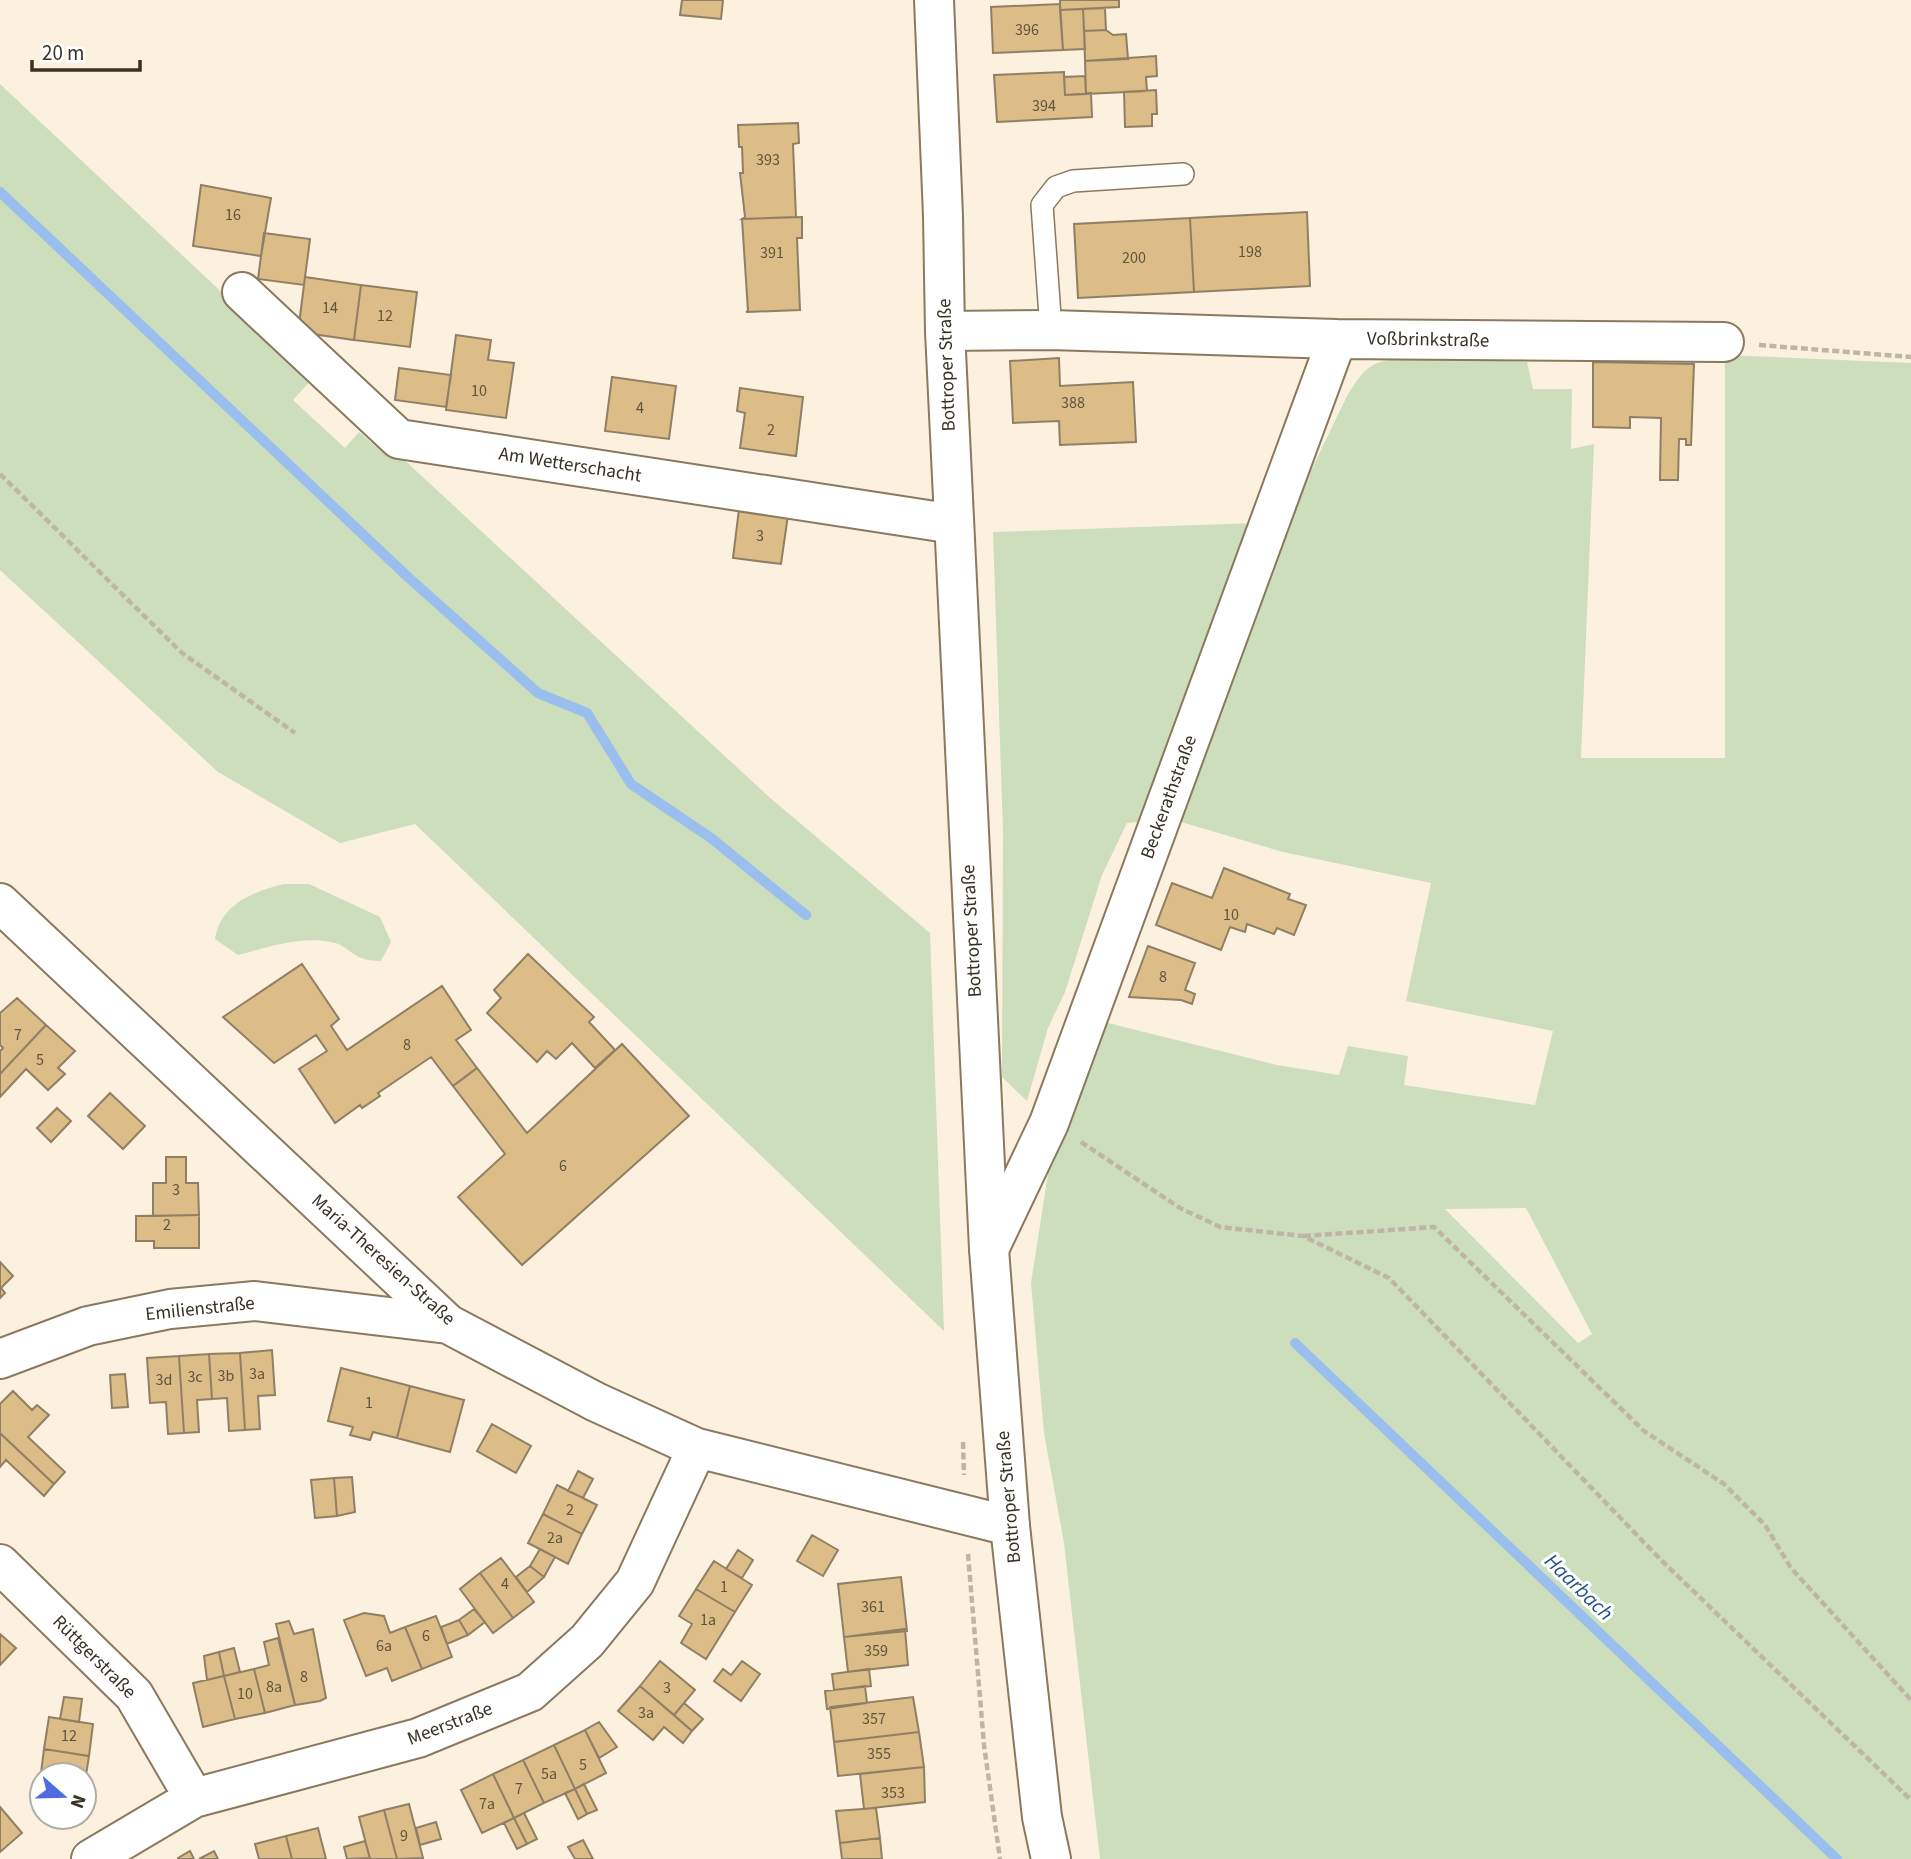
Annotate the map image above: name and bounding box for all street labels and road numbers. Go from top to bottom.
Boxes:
street label: Bottroper Straße [931,298,963,432]
street label: Voßbrinkstraße [1367,325,1489,355]
street label: Am Wetterschacht [497,440,644,490]
street label: Beckerathstraße [1134,731,1204,863]
street label: Bottroper Straße [955,864,989,998]
street label: Maria-Theresien-Straße [305,1188,461,1332]
street label: Emilienstraße [144,1290,256,1328]
street label: Bottroper Straße [990,1430,1028,1564]
street label: Rüttgerstraße [46,1609,142,1705]
street label: Meerstraße [403,1695,497,1753]

